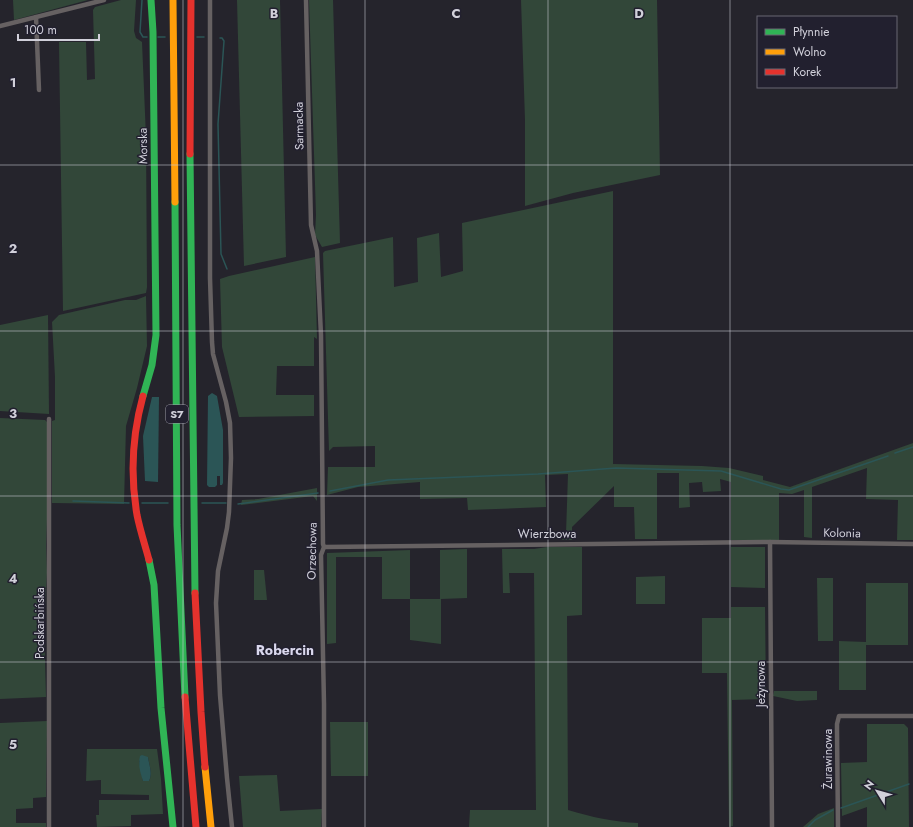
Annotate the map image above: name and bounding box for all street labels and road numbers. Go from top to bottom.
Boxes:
street label: Sarmacka [290,101,308,150]
street label: Morska [134,127,152,164]
road number: S7 [166,405,188,423]
street label: Orzechowa [302,522,322,580]
street label: Kolonia [823,524,861,542]
street label: Wierzbowa [518,525,576,543]
street label: Podskarbińska [31,587,49,659]
street label: Jeżynowa [752,661,770,709]
street label: Żurawinowa [819,729,837,789]

